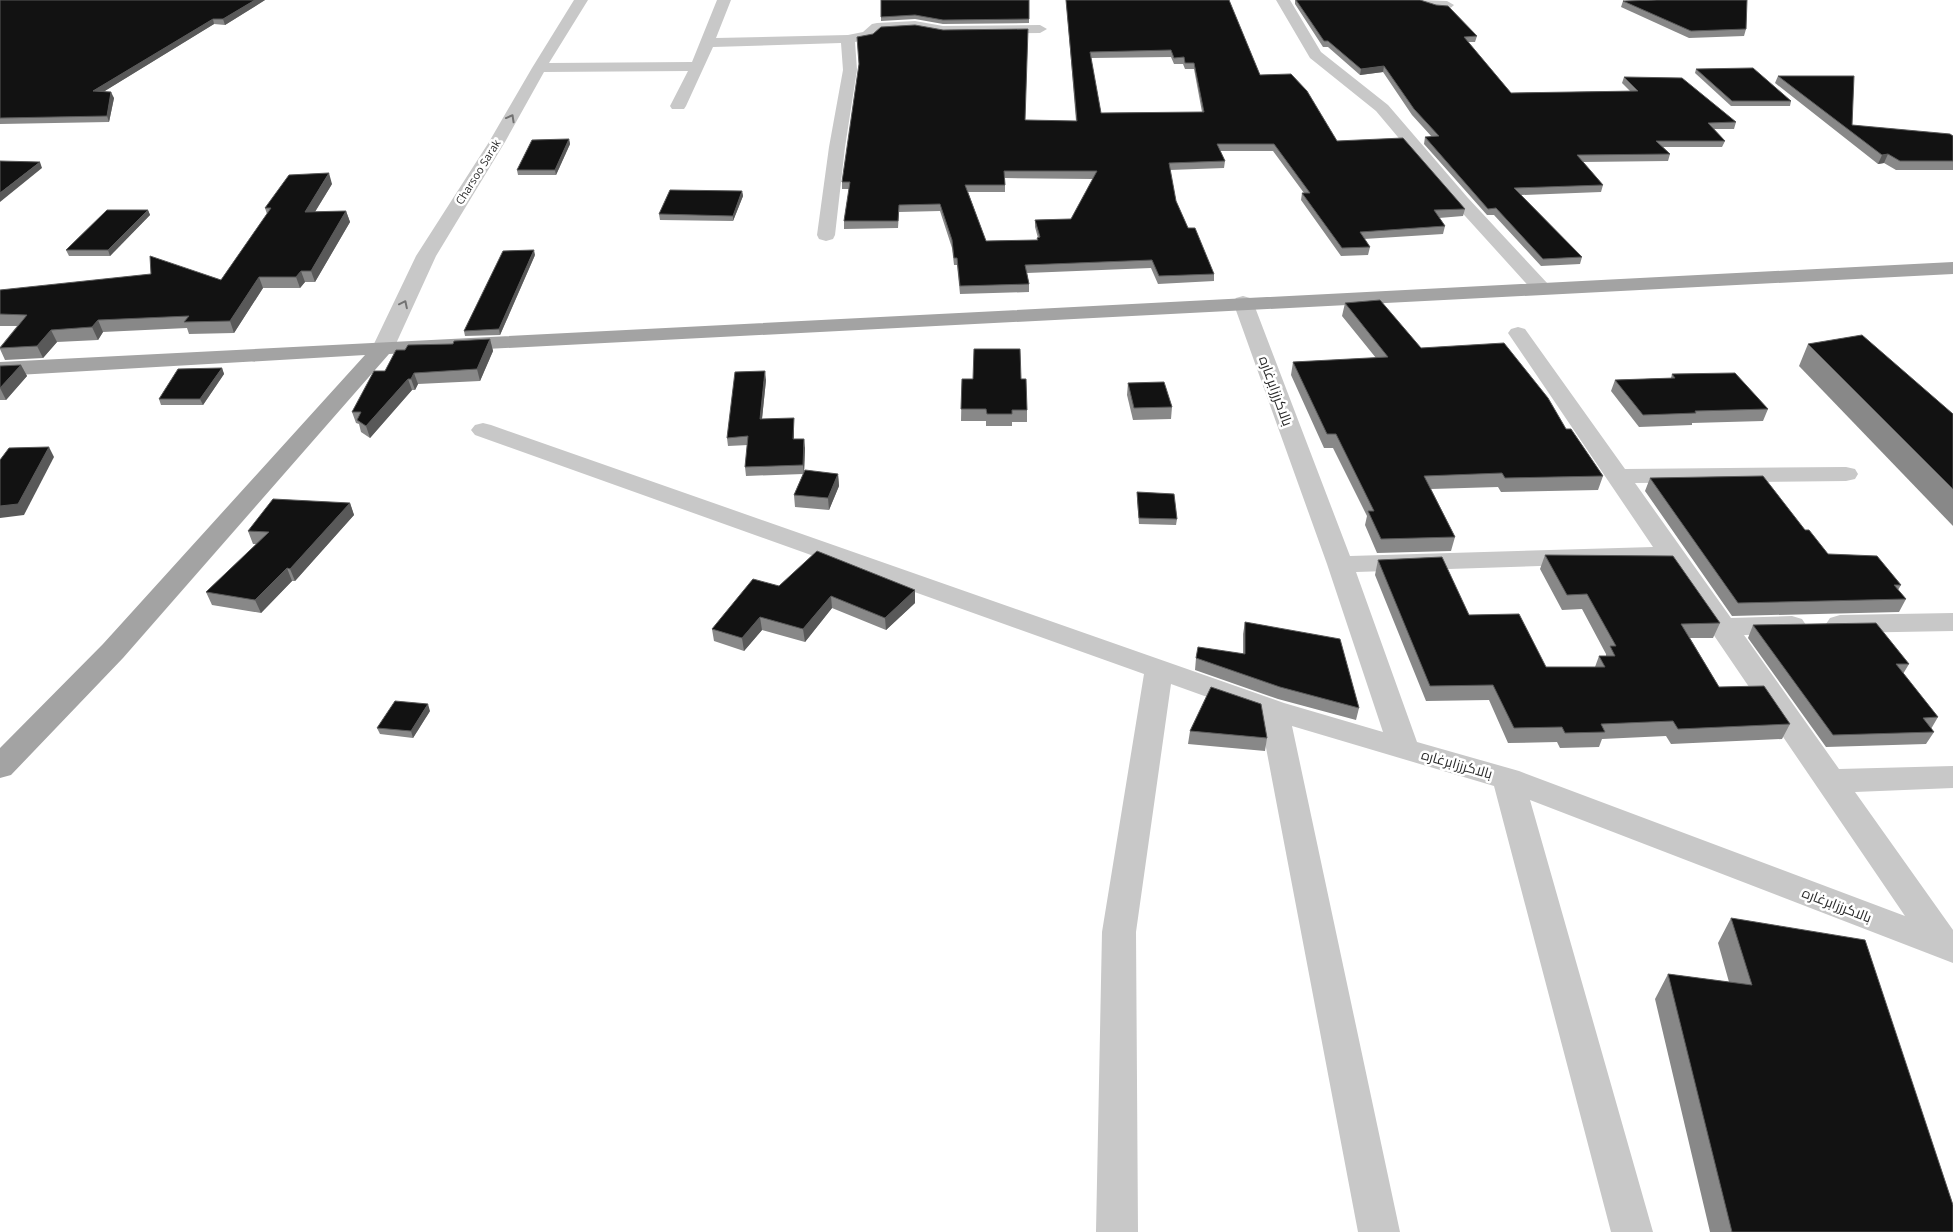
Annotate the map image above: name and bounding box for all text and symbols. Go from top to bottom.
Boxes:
one-way arrow [505,114,515,123]
street label: Charsoo Sarak [452,136,504,207]
one-way arrow [397,300,408,309]
street label: بالاکرززابرغاره [1255,353,1298,428]
street label: بالاکرززابرغاره [1419,744,1495,783]
street label: بالاکرززابرغاره [1800,883,1875,927]

